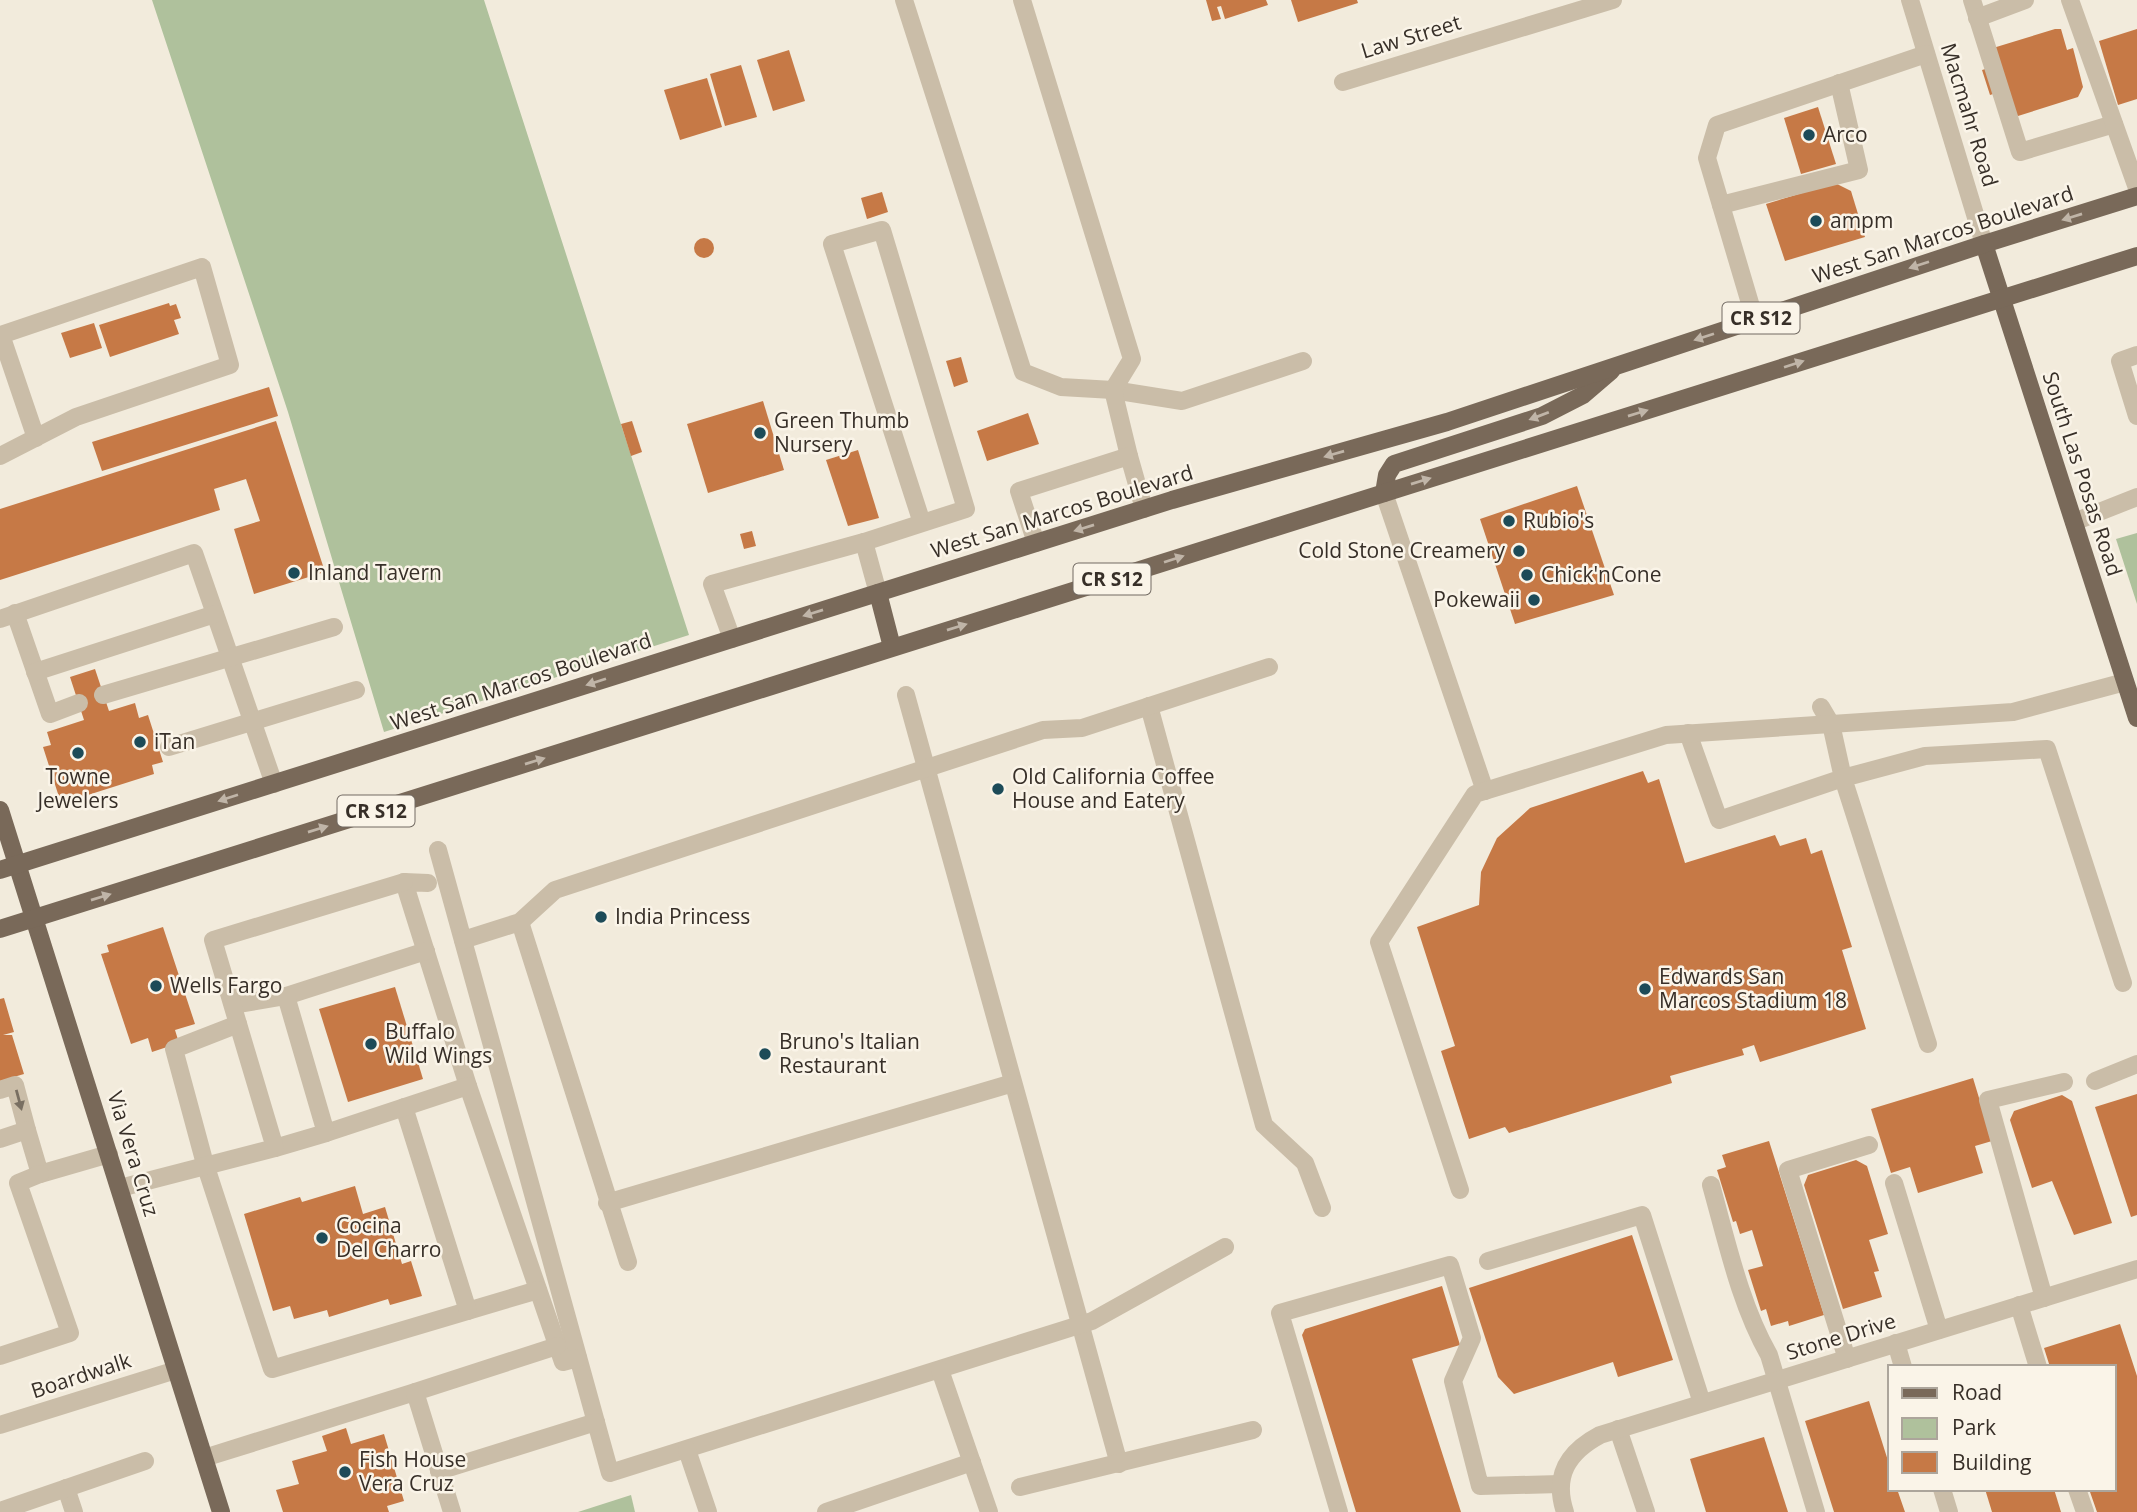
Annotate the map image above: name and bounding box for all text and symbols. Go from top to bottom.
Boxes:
street label: Law Street [1357,8,1464,64]
street label: Macmahr Road [1935,39,2005,190]
place label: Arco [1823,120,1868,148]
marker: Arco [1801,127,1817,143]
street label: West San Marcos Boulevard [1809,179,2077,289]
place label: ampm [1830,206,1893,234]
one-way arrow [2061,212,2082,222]
marker: ampm [1808,213,1824,229]
one-way arrow [1909,260,1930,271]
road number: CR S12 [1722,302,1800,334]
one-way arrow [1693,332,1714,343]
one-way arrow [1783,358,1804,369]
street label: South Las Posas Road [2037,368,2129,580]
place label: Green Thumb Nursery [774,406,909,458]
one-way arrow [1628,407,1649,418]
one-way arrow [1529,411,1550,422]
marker: Green Thumb Nursery [752,425,768,441]
one-way arrow [1323,450,1344,460]
street label: West San Marcos Boulevard [927,458,1196,564]
one-way arrow [1411,476,1432,486]
place label: Rubio's [1523,506,1594,534]
marker: Rubio's [1501,513,1517,529]
one-way arrow [1073,523,1094,534]
place label: Cold Stone Creamery [1298,536,1505,564]
marker: Cold Stone Creamery [1511,543,1527,559]
one-way arrow [1164,553,1185,564]
place label: Inland Tavern [308,558,442,586]
place label: Chick'nCone [1541,560,1662,588]
road number: CR S12 [1074,564,1150,594]
marker: Inland Tavern [286,565,302,581]
marker: Chick'nCone [1519,567,1535,583]
place label: Pokewaii [1433,585,1520,613]
marker: Pokewaii [1526,592,1542,608]
one-way arrow [802,609,823,619]
one-way arrow [947,621,968,632]
street label: West San Marcos Boulevard [387,626,655,736]
one-way arrow [585,677,606,688]
place label: iTan [154,727,195,755]
marker: iTan [132,734,148,750]
marker: Towne Jewelers [70,745,86,761]
one-way arrow [525,755,546,765]
place label: Towne Jewelers [35,762,119,814]
place label: Old California Coffee House and Eatery [1012,762,1215,814]
marker: Old California Coffee House and Eatery [990,781,1006,797]
one-way arrow [217,793,238,804]
road number: CR S12 [338,796,414,826]
one-way arrow [308,823,329,833]
one-way arrow [91,891,112,902]
place label: India Princess [615,902,750,930]
marker: India Princess [593,909,609,925]
place label: Edwards San Marcos Stadium 18 [1659,962,1847,1014]
place label: Wells Fargo [170,971,282,999]
marker: Wells Fargo [148,978,164,994]
marker: Edwards San Marcos Stadium 18 [1637,981,1653,997]
place label: Buffalo Wild Wings [385,1017,492,1069]
place label: Bruno's Italian Restaurant [779,1027,920,1079]
marker: Buffalo Wild Wings [363,1036,379,1052]
marker: Bruno's Italian Restaurant [757,1046,773,1062]
street label: Via Vera Cruz [102,1088,166,1220]
one-way arrow [14,1089,25,1111]
place label: Cocina Del Charro [336,1211,441,1263]
marker: Cocina Del Charro [314,1230,330,1246]
street label: Stone Drive [1783,1306,1899,1366]
street label: Boardwalk [27,1346,134,1404]
legend [1888,1365,2116,1491]
text: Road [1952,1378,2002,1406]
text: Park [1952,1413,1996,1441]
place label: Fish House Vera Cruz [359,1445,466,1497]
text: Building [1952,1448,2031,1476]
marker: Fish House Vera Cruz [337,1464,353,1480]

